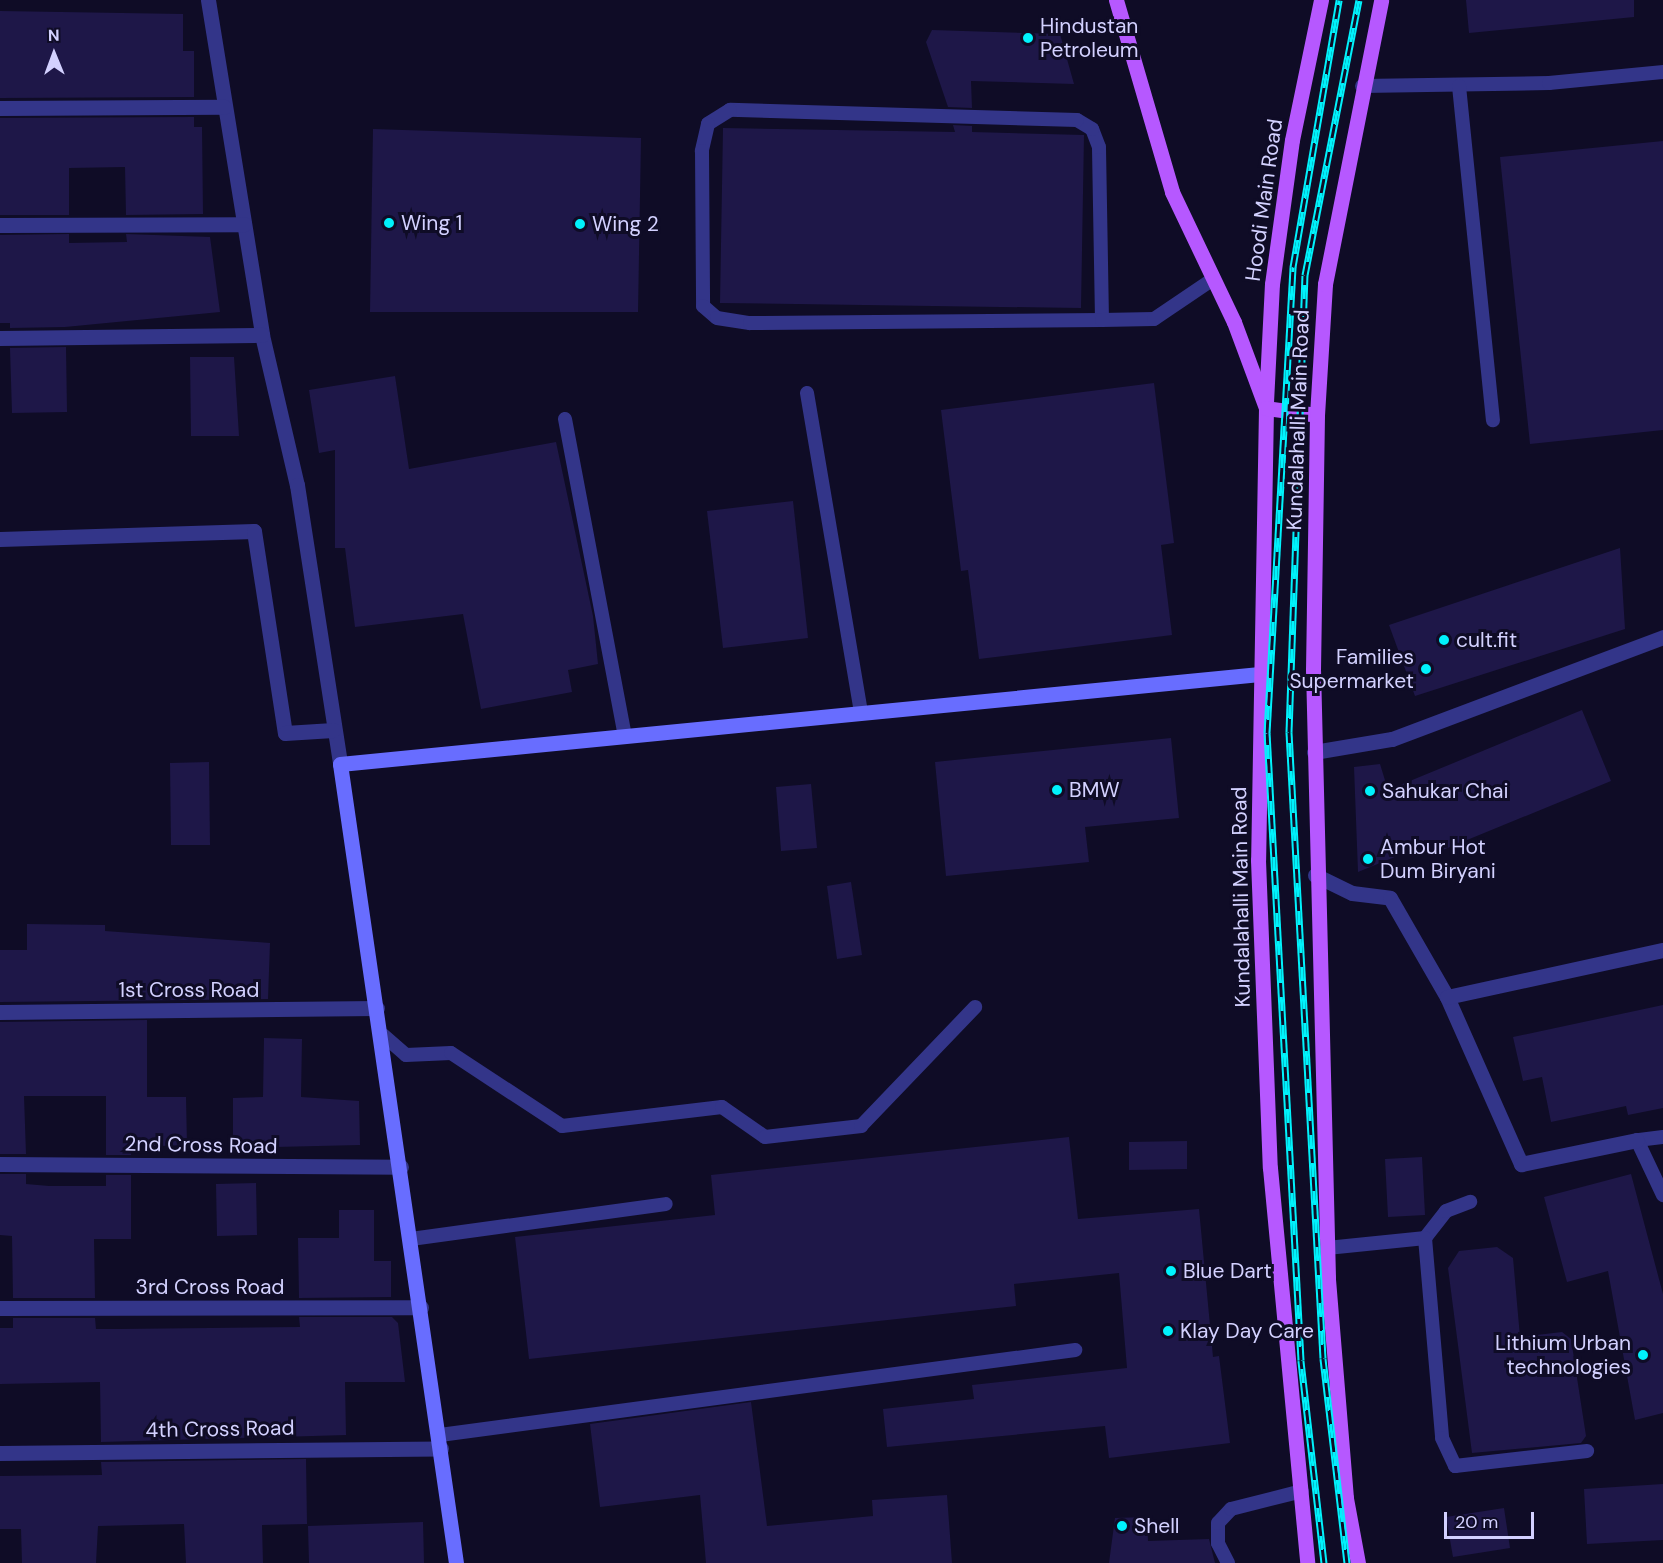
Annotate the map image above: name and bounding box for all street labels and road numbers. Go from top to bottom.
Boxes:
street label: Hoodi Main Road [1240,117,1288,283]
street label: Kundalahalli Main Road [1282,309,1314,531]
street label: Kundalahalli Main Road [1226,786,1256,1008]
street label: 1st Cross Road [119,977,259,1003]
street label: 2nd Cross Road [124,1131,278,1159]
street label: 3rd Cross Road [136,1274,284,1300]
street label: 4th Cross Road [145,1415,295,1443]

